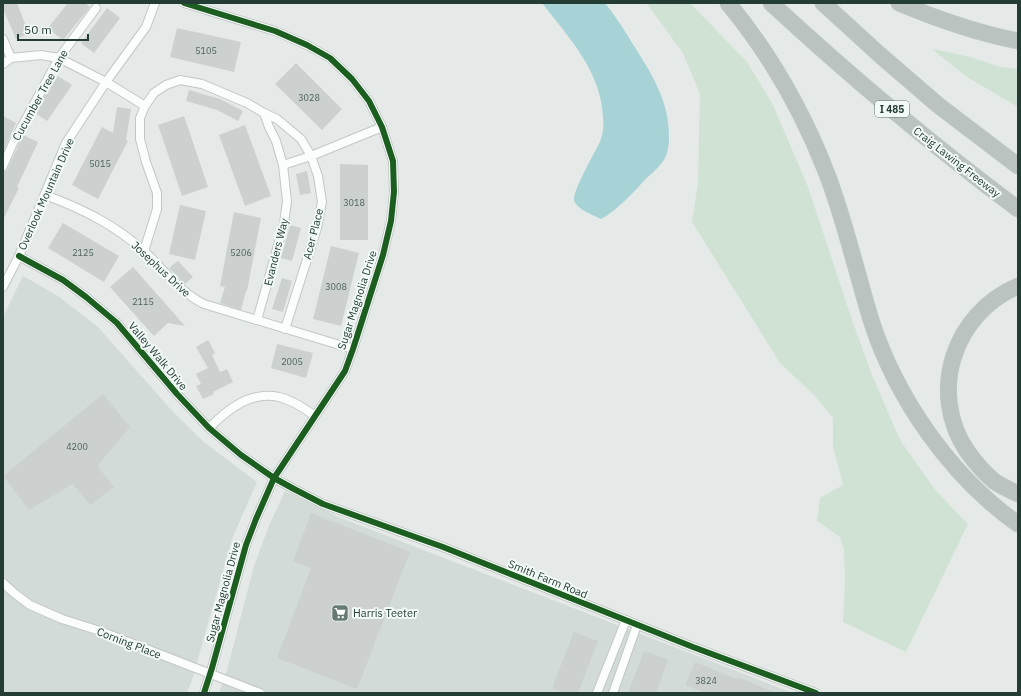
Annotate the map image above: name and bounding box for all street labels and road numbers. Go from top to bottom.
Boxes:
street label: Cucumber Tree Lane [9,47,71,143]
road number: I 485 [875,101,909,117]
street label: Craig Lawing Freeway [911,124,1004,201]
street label: Overlook Mountain Drive [15,136,77,252]
street label: Acer Place [300,207,326,261]
street label: Evanders Way [261,216,291,287]
street label: Josephus Drive [129,238,193,300]
street label: Sugar Magnolia Drive [334,249,380,351]
street label: Valley Walk Drive [125,319,191,393]
street label: Sugar Magnolia Drive [203,540,243,644]
street label: Smith Farm Road [506,557,590,601]
street label: Corning Place [95,624,163,662]

